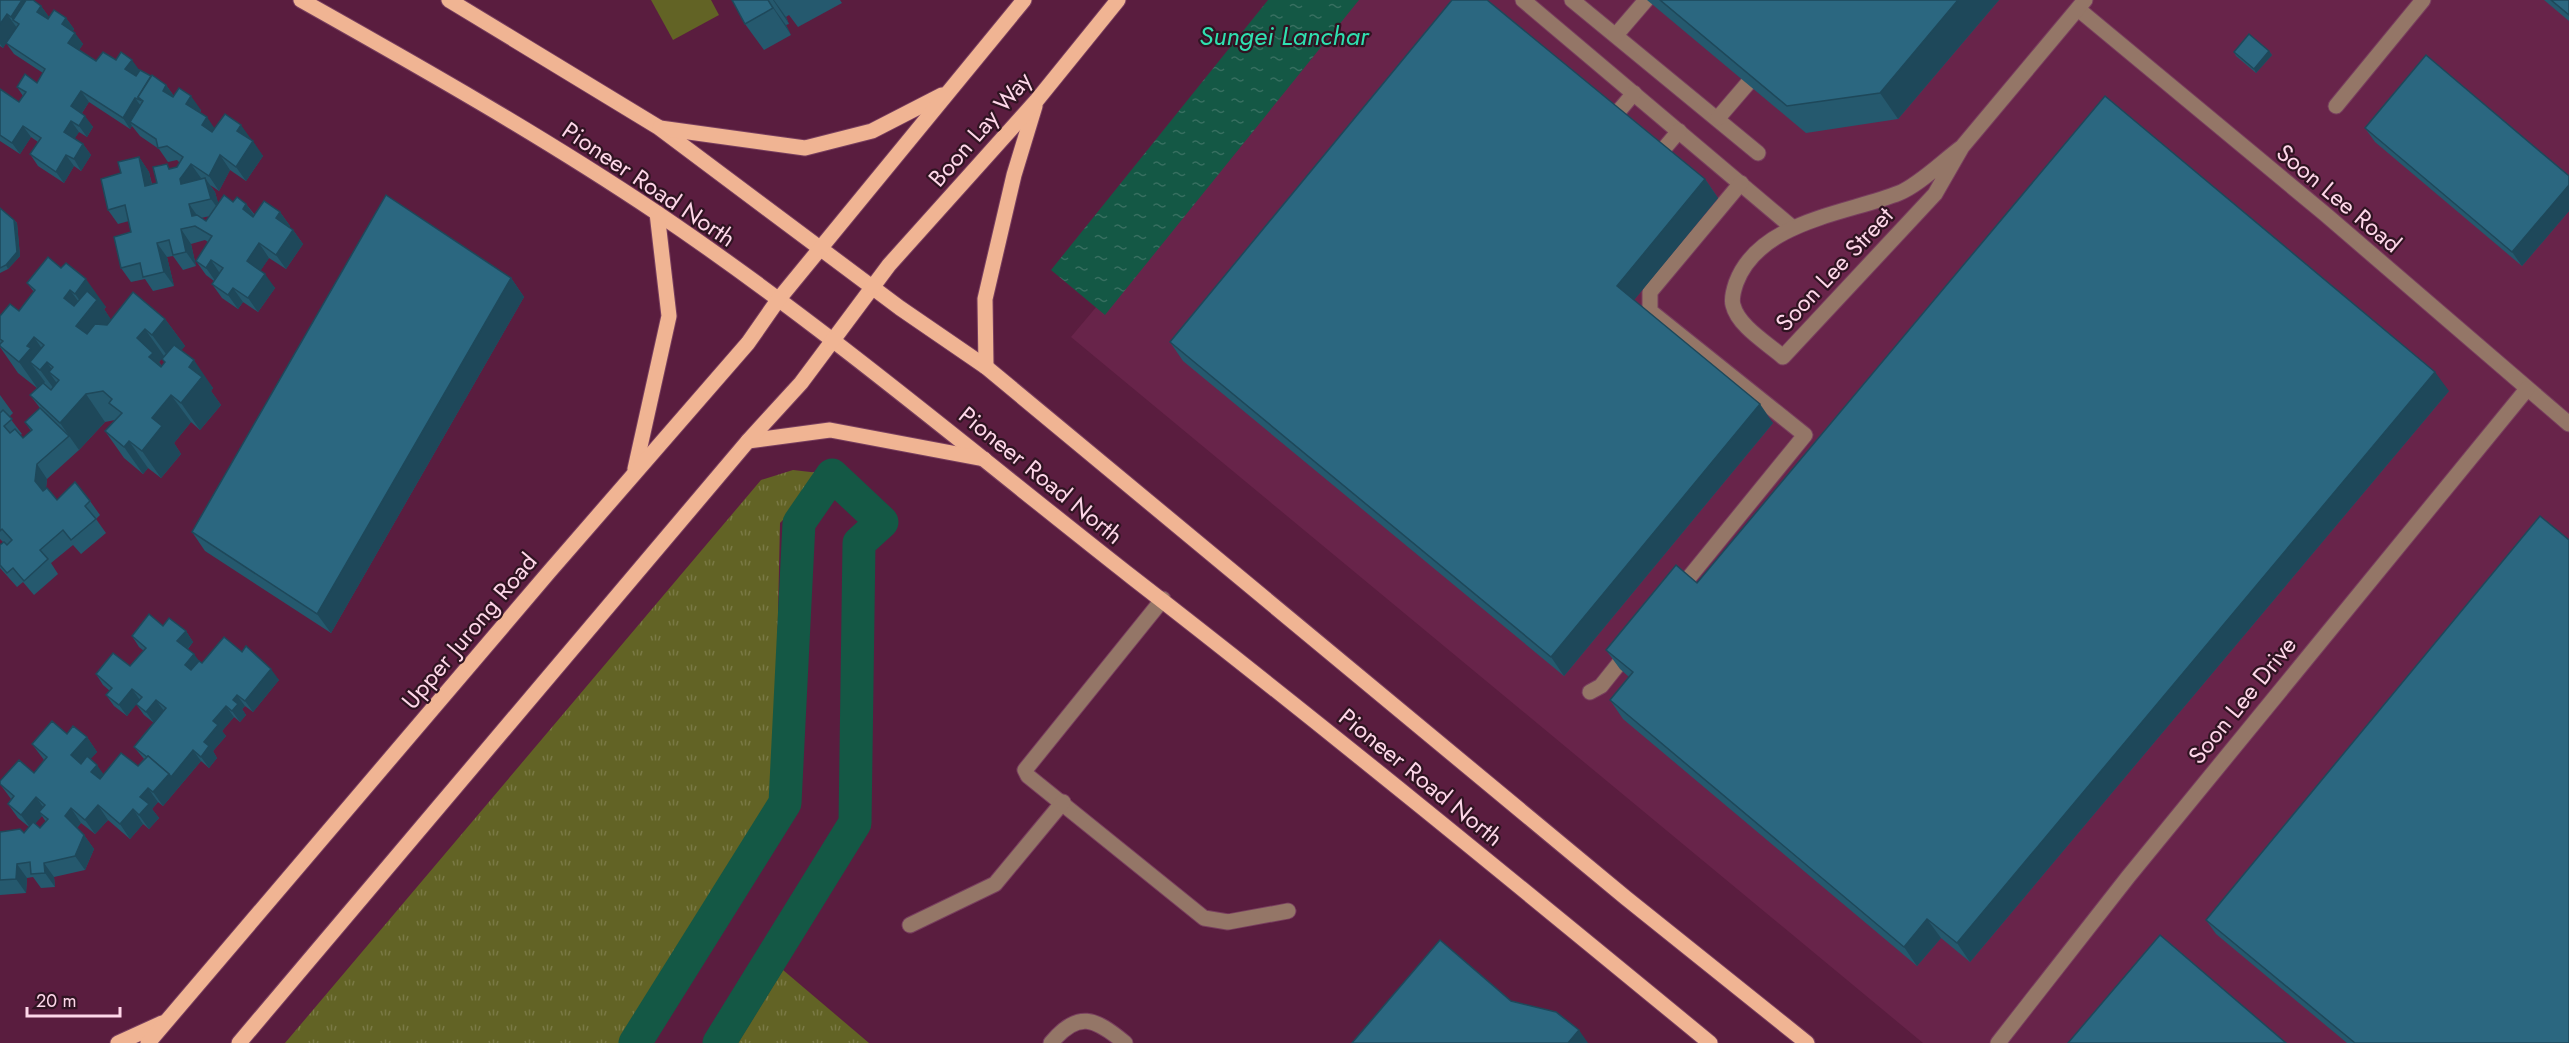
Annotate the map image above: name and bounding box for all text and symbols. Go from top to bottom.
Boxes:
water label: Sungei Lanchar [1199,17,1370,55]
street label: Boon Lay Way [920,63,1040,194]
street label: Pioneer Road North [555,113,743,255]
street label: Soon Lee Road [2269,135,2409,261]
street label: Soon Lee Street [1767,199,1901,339]
street label: Pioneer Road North [951,398,1131,552]
street label: Upper Jurong Road [393,545,545,717]
street label: Soon Lee Drive [2180,629,2304,771]
street label: Pioneer Road North [1331,700,1511,854]
scale bar [27,980,120,1018]
text: 20 m [36,988,76,1014]

